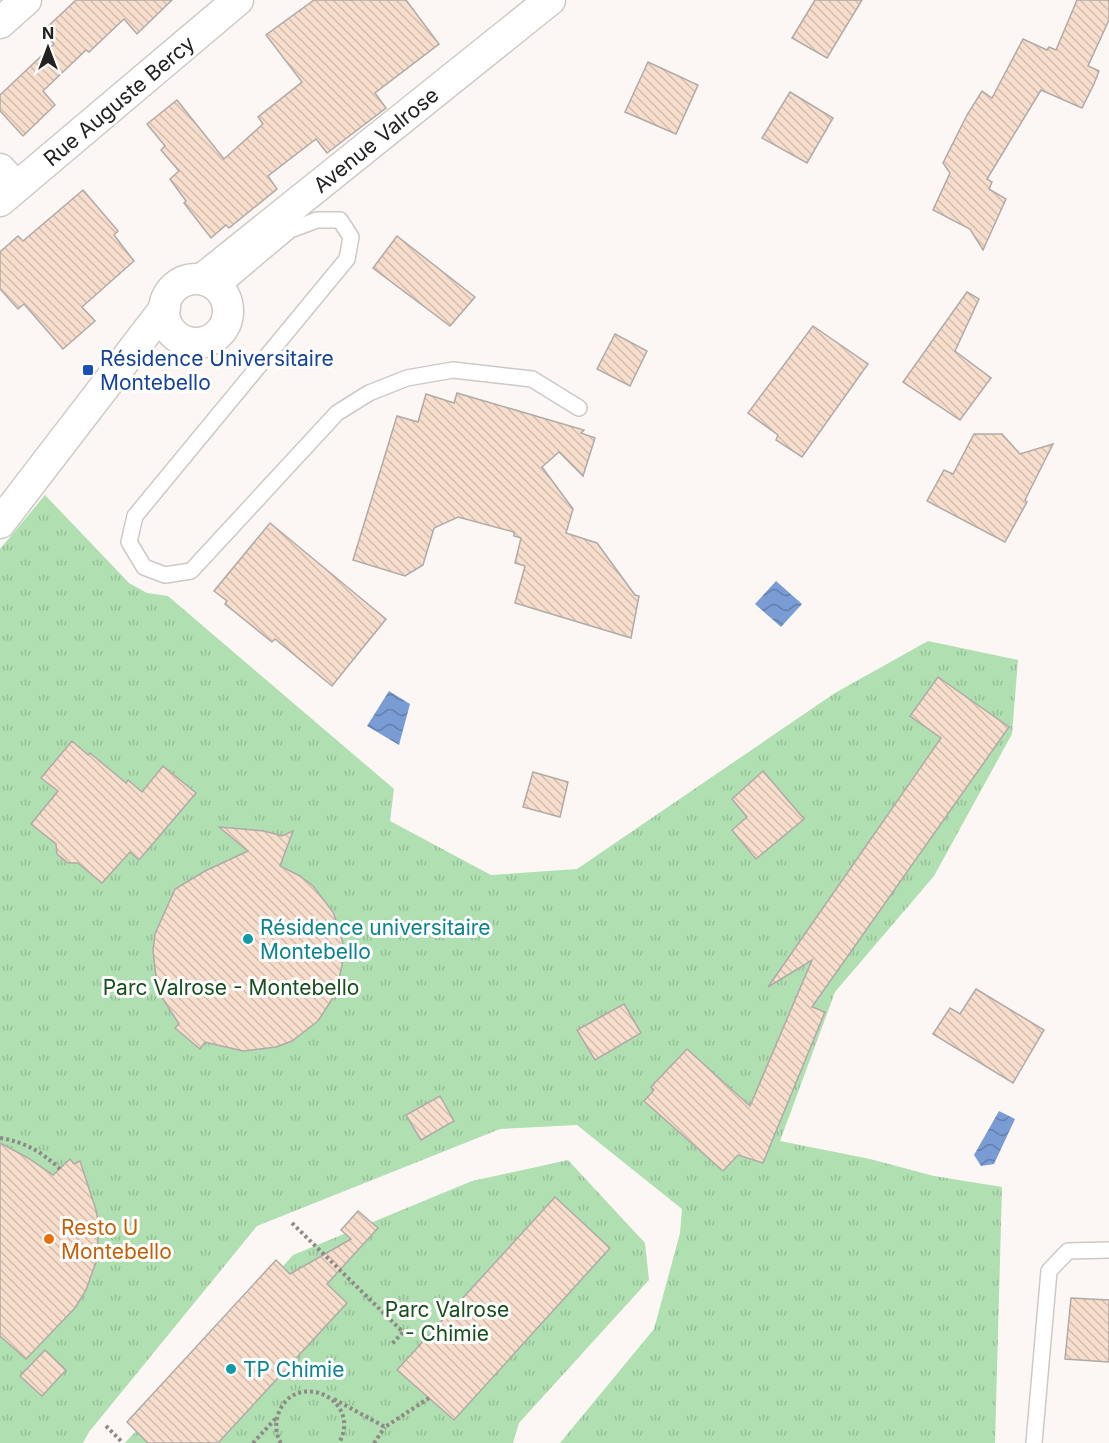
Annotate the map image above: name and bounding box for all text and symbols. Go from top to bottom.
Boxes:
north arrow [18,18,78,78]
text: N [42,23,54,43]
street label: Rue Auguste Bercy [39,31,200,171]
street label: Avenue Valrose [309,82,443,198]
place label: Résidence Universitaire Montebello [100,346,334,395]
marker: Résidence Universitaire Montebello [81,363,95,377]
place label: Résidence universitaire Montebello [260,915,491,964]
marker: Résidence universitaire Montebello [241,932,255,946]
park label: Parc Valrose - Montebello [103,975,359,1000]
place label: Resto U Montebello [61,1215,172,1264]
marker: Resto U Montebello [42,1232,56,1246]
park label: Parc Valrose - Chimie [385,1297,509,1346]
place label: TP Chimie [243,1357,344,1382]
marker: TP Chimie [224,1362,238,1376]

